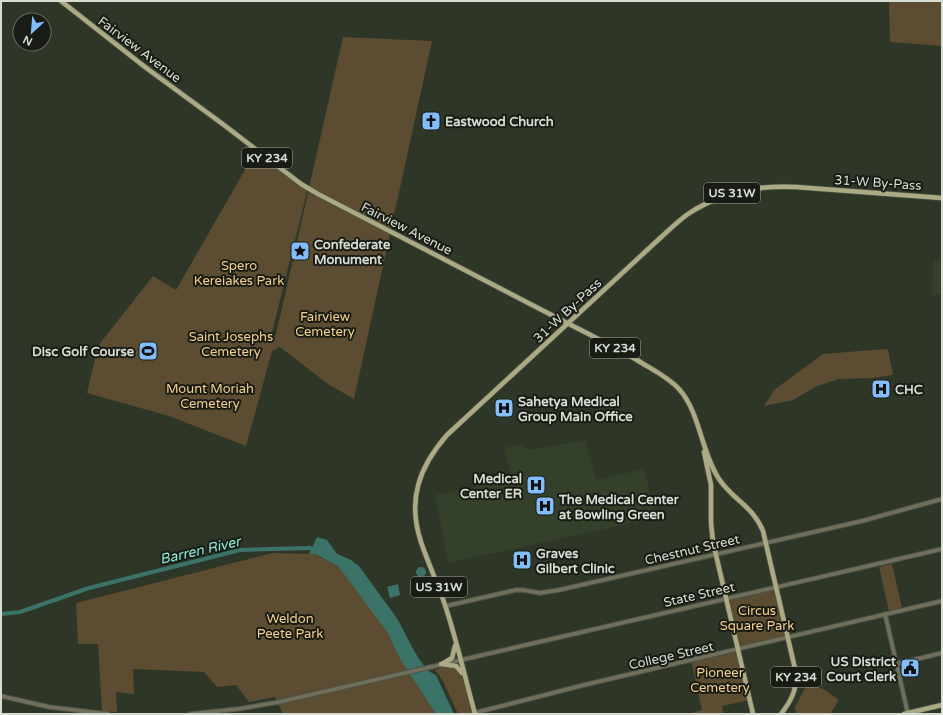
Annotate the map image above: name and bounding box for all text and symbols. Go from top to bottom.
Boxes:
north arrow [12,12,52,52]
street label: Fairview Avenue [95,13,184,86]
text: N [21,33,35,48]
church icon: Eastwood Church [420,110,442,132]
place label: Eastwood Church [445,114,554,130]
road number: KY 234 [242,148,292,168]
street label: 31-W By-Pass [834,172,922,194]
road number: US 31W [704,183,760,203]
street label: Fairview Avenue [358,199,455,259]
place label: Confederate Monument [314,237,391,268]
place icon: Confederate Monument [289,240,311,262]
park label: Spero Kereiakes Park [194,258,284,289]
street label: 31-W By-Pass [530,275,605,346]
park label: Fairview Cemetery [295,309,355,340]
park label: Saint Josephs Cemetery [189,329,273,360]
road number: KY 234 [590,338,640,358]
sports icon: Disc Golf Course [137,340,159,362]
place label: Disc Golf Course [32,344,135,360]
hospital icon: CHC [870,378,892,400]
park label: Mount Moriah Cemetery [166,381,254,412]
place label: CHC [895,382,923,398]
place label: Sahetya Medical Group Main Office [518,394,633,425]
hospital icon: Sahetya Medical Group Main Office [493,397,515,419]
place label: Medical Center ER [460,471,522,502]
hospital icon: Medical Center ER [525,474,547,496]
place label: The Medical Center at Bowling Green [558,492,680,523]
hospital icon: The Medical Center at Bowling Green [534,495,556,517]
street label: Chestnut Street [643,531,741,569]
water label: Barren River [158,533,244,568]
place label: Graves Gilbert Clinic [536,546,615,577]
hospital icon: Graves Gilbert Clinic [511,549,533,571]
road number: US 31W [411,577,467,597]
street label: State Street [662,579,736,611]
park label: Circus Square Park [720,603,794,634]
park label: Weldon Peete Park [257,611,323,642]
street label: College Street [627,638,715,674]
place label: US District Court Clerk [826,654,896,685]
public building icon: US District Court Clerk [899,657,921,679]
park label: Pioneer Cemetery [690,665,750,696]
road number: KY 234 [771,667,821,687]

